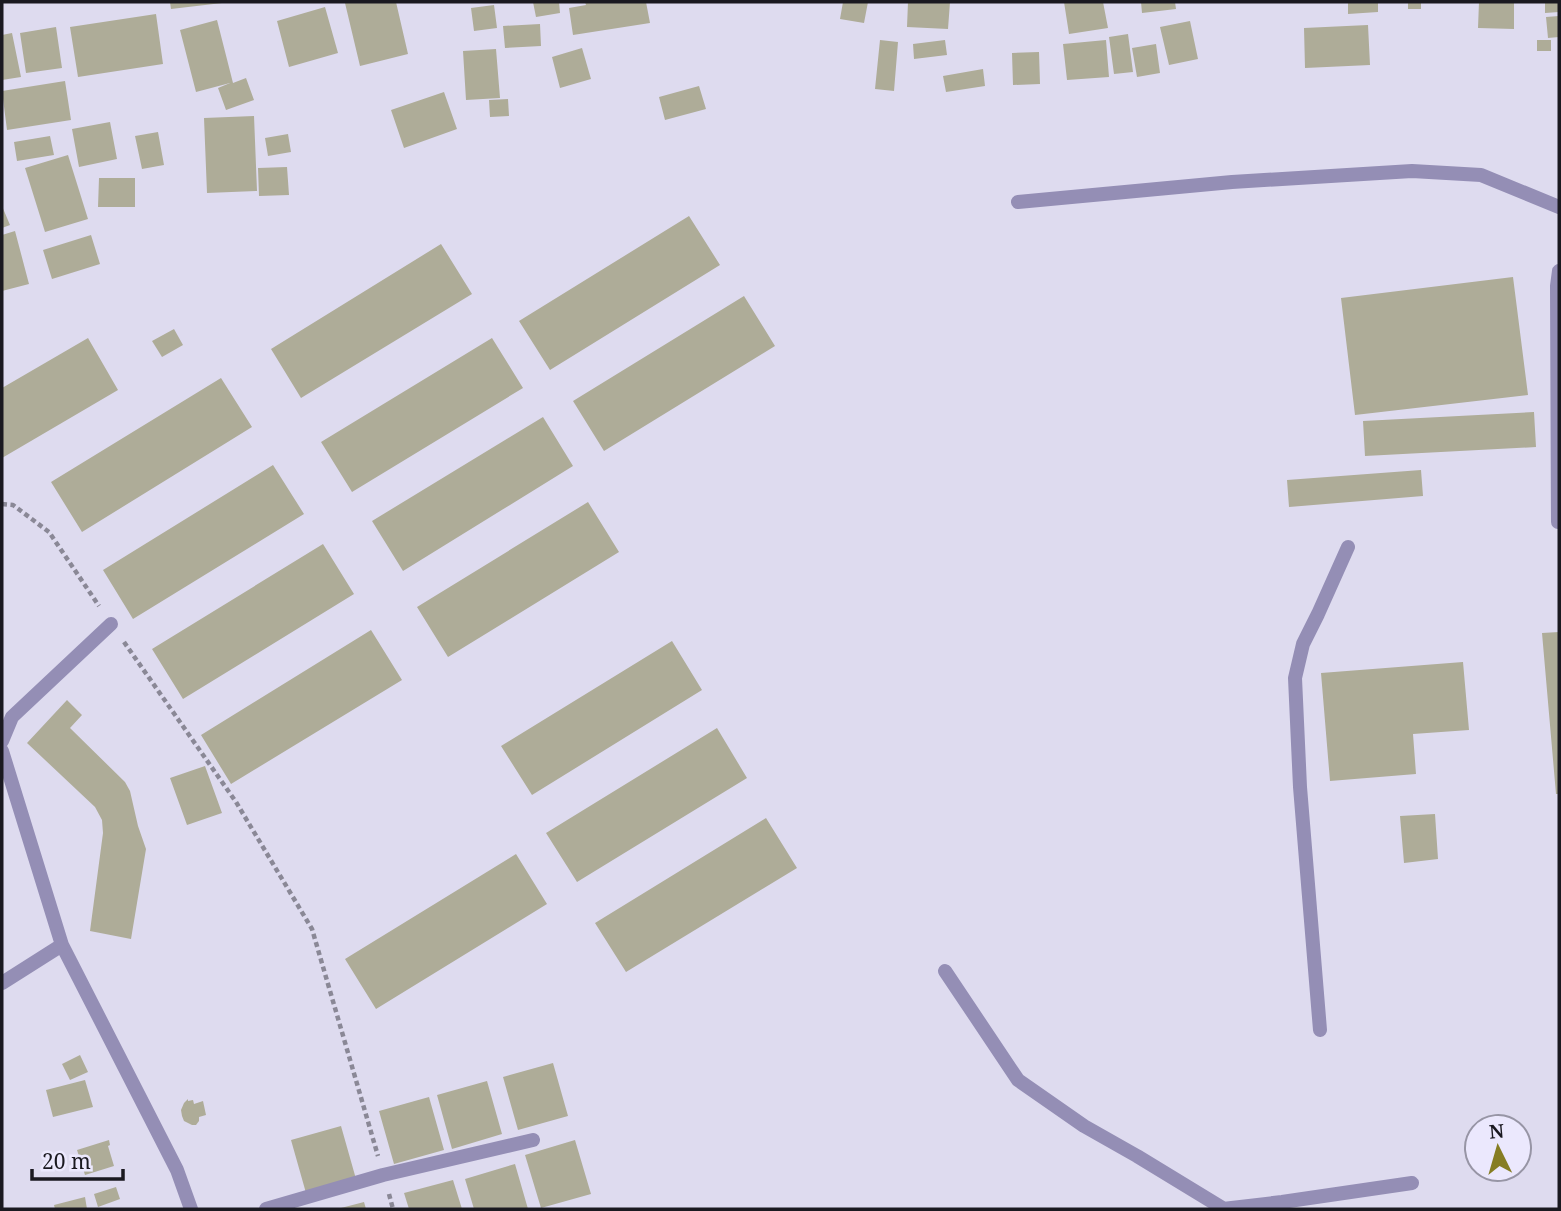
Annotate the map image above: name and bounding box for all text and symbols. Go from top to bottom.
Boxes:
north arrow [1463,1113,1533,1183]
text: N [1488,1117,1505,1145]
scale bar [32,1138,122,1182]
text: 20 m [42,1147,91,1175]

